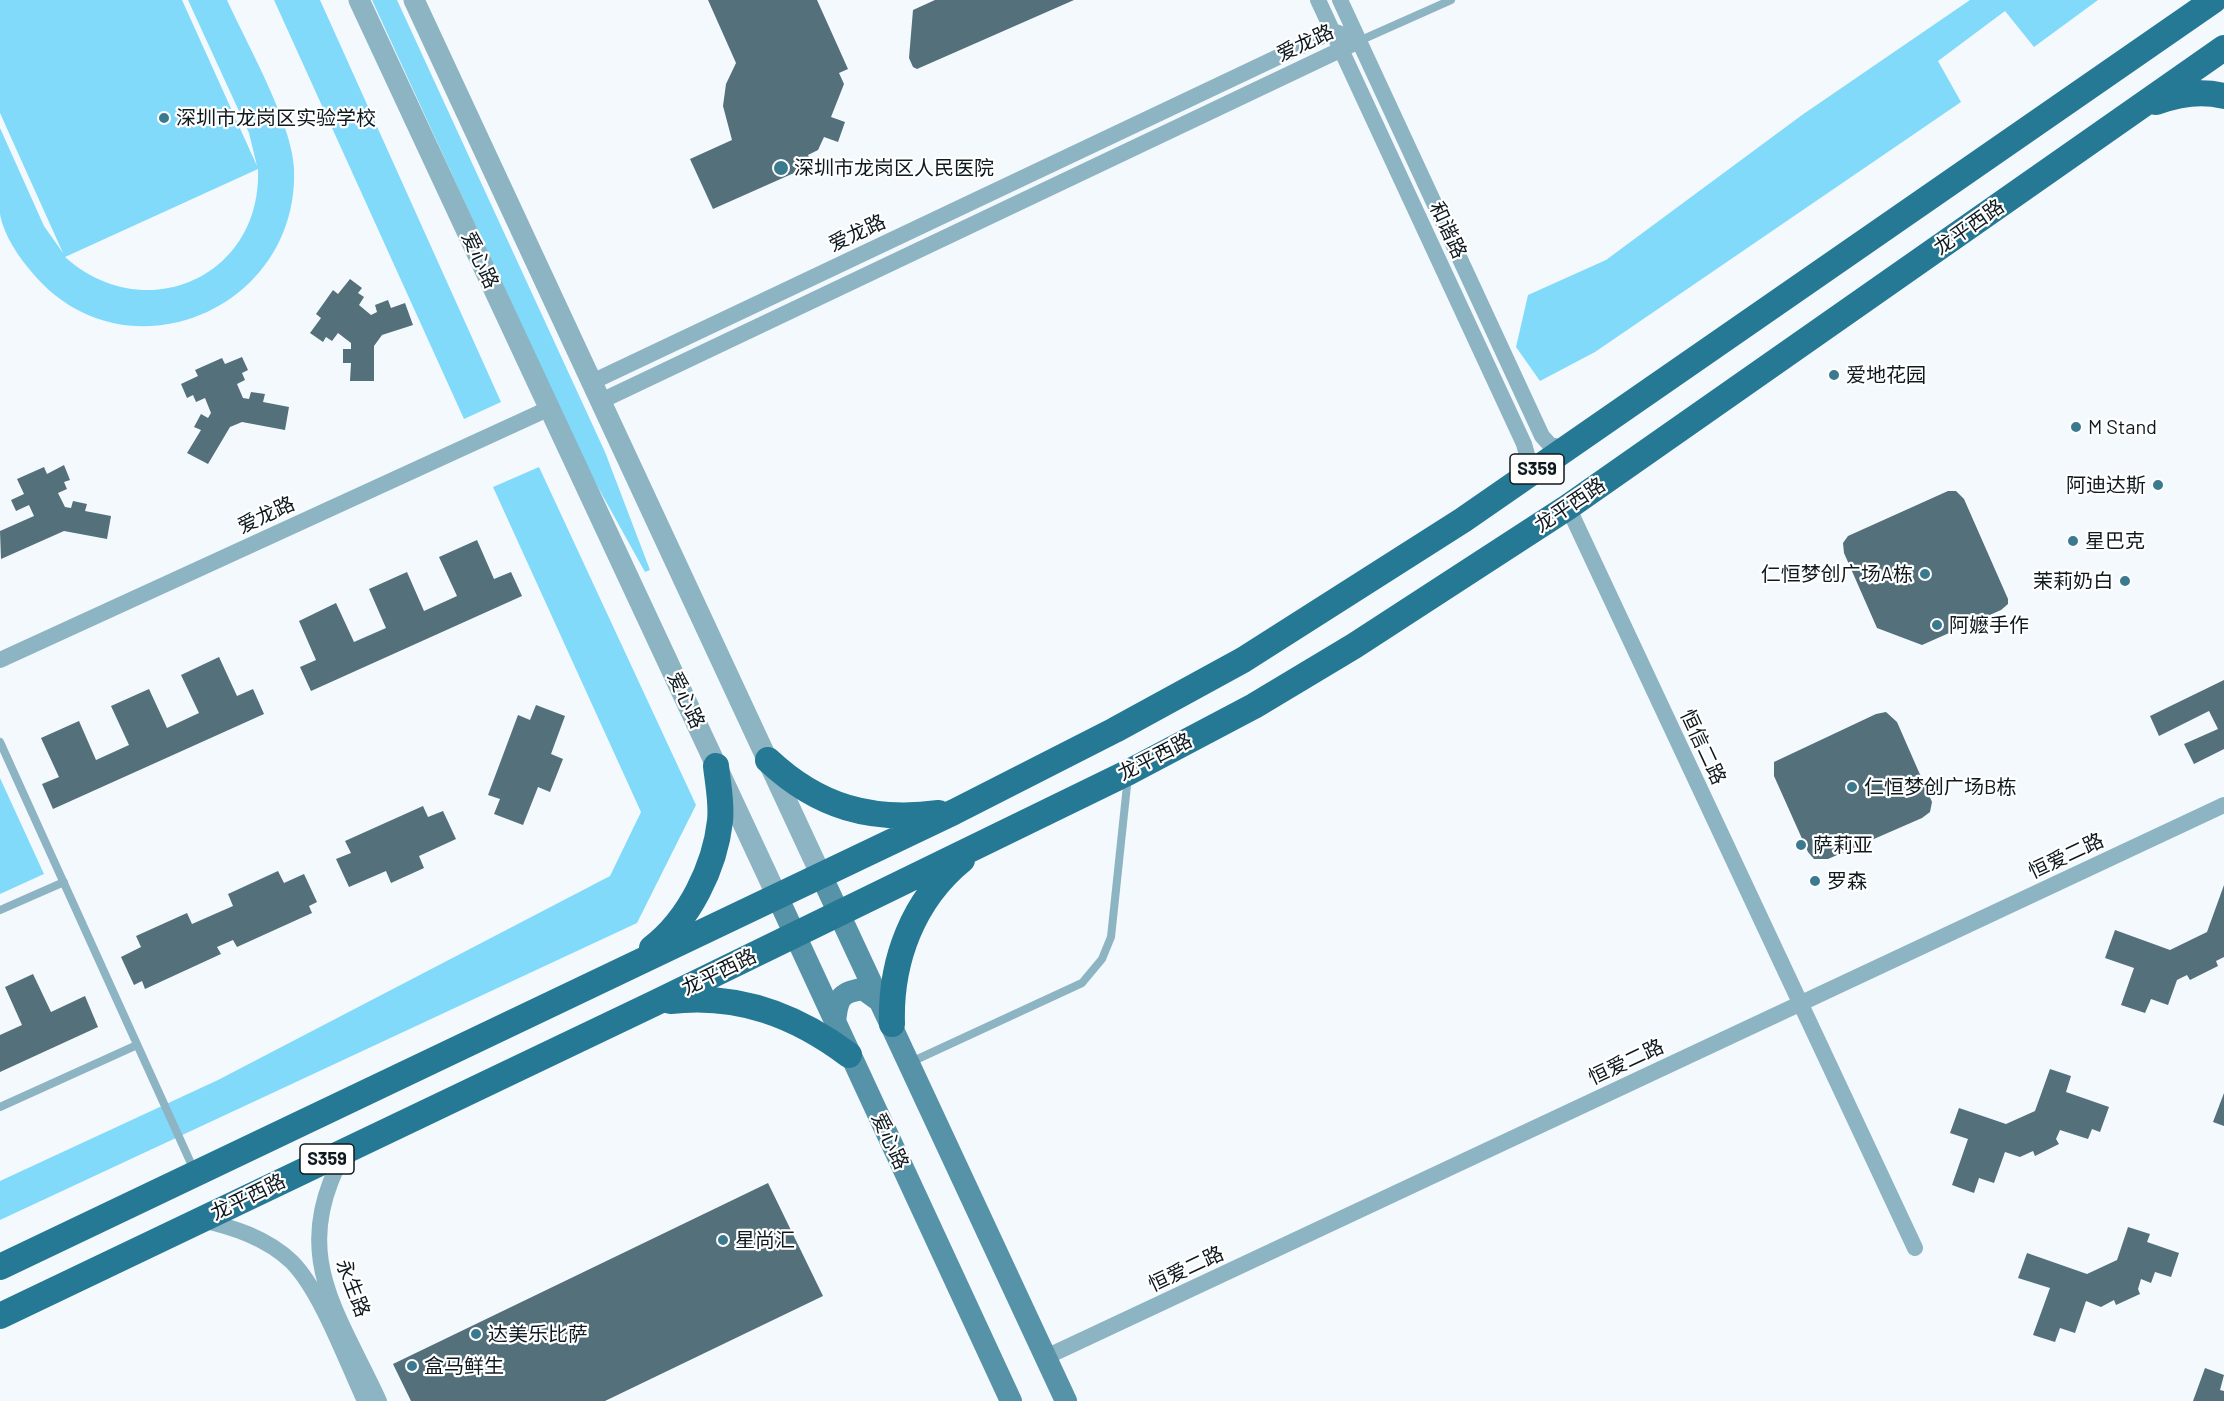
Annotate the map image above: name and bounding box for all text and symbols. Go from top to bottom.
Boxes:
street label: 爱龙路 [1273,19,1337,67]
place label: 深圳市龙岗区实验学校 [176,106,376,130]
marker: 深圳市龙岗区实验学校 [157,111,171,125]
place label: 深圳市龙岗区人民医院 [794,156,994,180]
marker: 深圳市龙岗区人民医院 [772,159,790,177]
street label: 龙平西路 [1929,194,2009,260]
street label: 和谐路 [1424,198,1472,262]
street label: 爱龙路 [825,209,889,257]
street label: 爱心路 [456,228,504,292]
place label: 爱地花园 [1846,363,1926,387]
marker: 爱地花园 [1827,368,1841,382]
place label: M Stand [2088,415,2157,439]
marker: M Stand [2069,420,2083,434]
road number: S359 [1510,454,1564,484]
street label: 龙平西路 [1530,473,1610,537]
place label: 阿迪达斯 [2066,473,2146,497]
marker: 阿迪达斯 [2151,478,2165,492]
street label: 爱龙路 [234,491,298,539]
place label: 星巴克 [2085,529,2145,553]
marker: 星巴克 [2066,534,2080,548]
place label: 仁恒梦创广场A栋 [1761,562,1913,586]
marker: 仁恒梦创广场A栋 [1918,567,1932,581]
place label: 茉莉奶白 [2033,569,2113,593]
marker: 茉莉奶白 [2118,574,2132,588]
place label: 阿嬷手作 [1949,613,2029,637]
marker: 阿嬷手作 [1930,618,1944,632]
street label: 爱心路 [662,668,710,732]
street label: 恒信二路 [1675,706,1731,788]
street label: 龙平西路 [1114,728,1196,786]
place label: 仁恒梦创广场B栋 [1864,775,2017,799]
marker: 仁恒梦创广场B栋 [1845,780,1859,794]
street label: 恒爱二路 [2025,828,2107,884]
place label: 萨莉亚 [1813,833,1873,857]
marker: 萨莉亚 [1794,838,1808,852]
place label: 罗森 [1827,869,1867,893]
marker: 罗森 [1808,874,1822,888]
street label: 龙平西路 [678,944,760,1000]
street label: 恒爱二路 [1585,1034,1667,1090]
street label: 爱心路 [866,1109,914,1173]
road number: S359 [300,1144,354,1174]
street label: 龙平西路 [207,1169,289,1225]
place label: 星尚汇 [735,1228,795,1252]
marker: 星尚汇 [716,1233,730,1247]
street label: 恒爱二路 [1145,1241,1227,1297]
street label: 永生路 [331,1256,375,1320]
place label: 达美乐比萨 [488,1322,588,1346]
marker: 达美乐比萨 [469,1327,483,1341]
place label: 盒马鲜生 [424,1354,504,1378]
marker: 盒马鲜生 [405,1359,419,1373]

